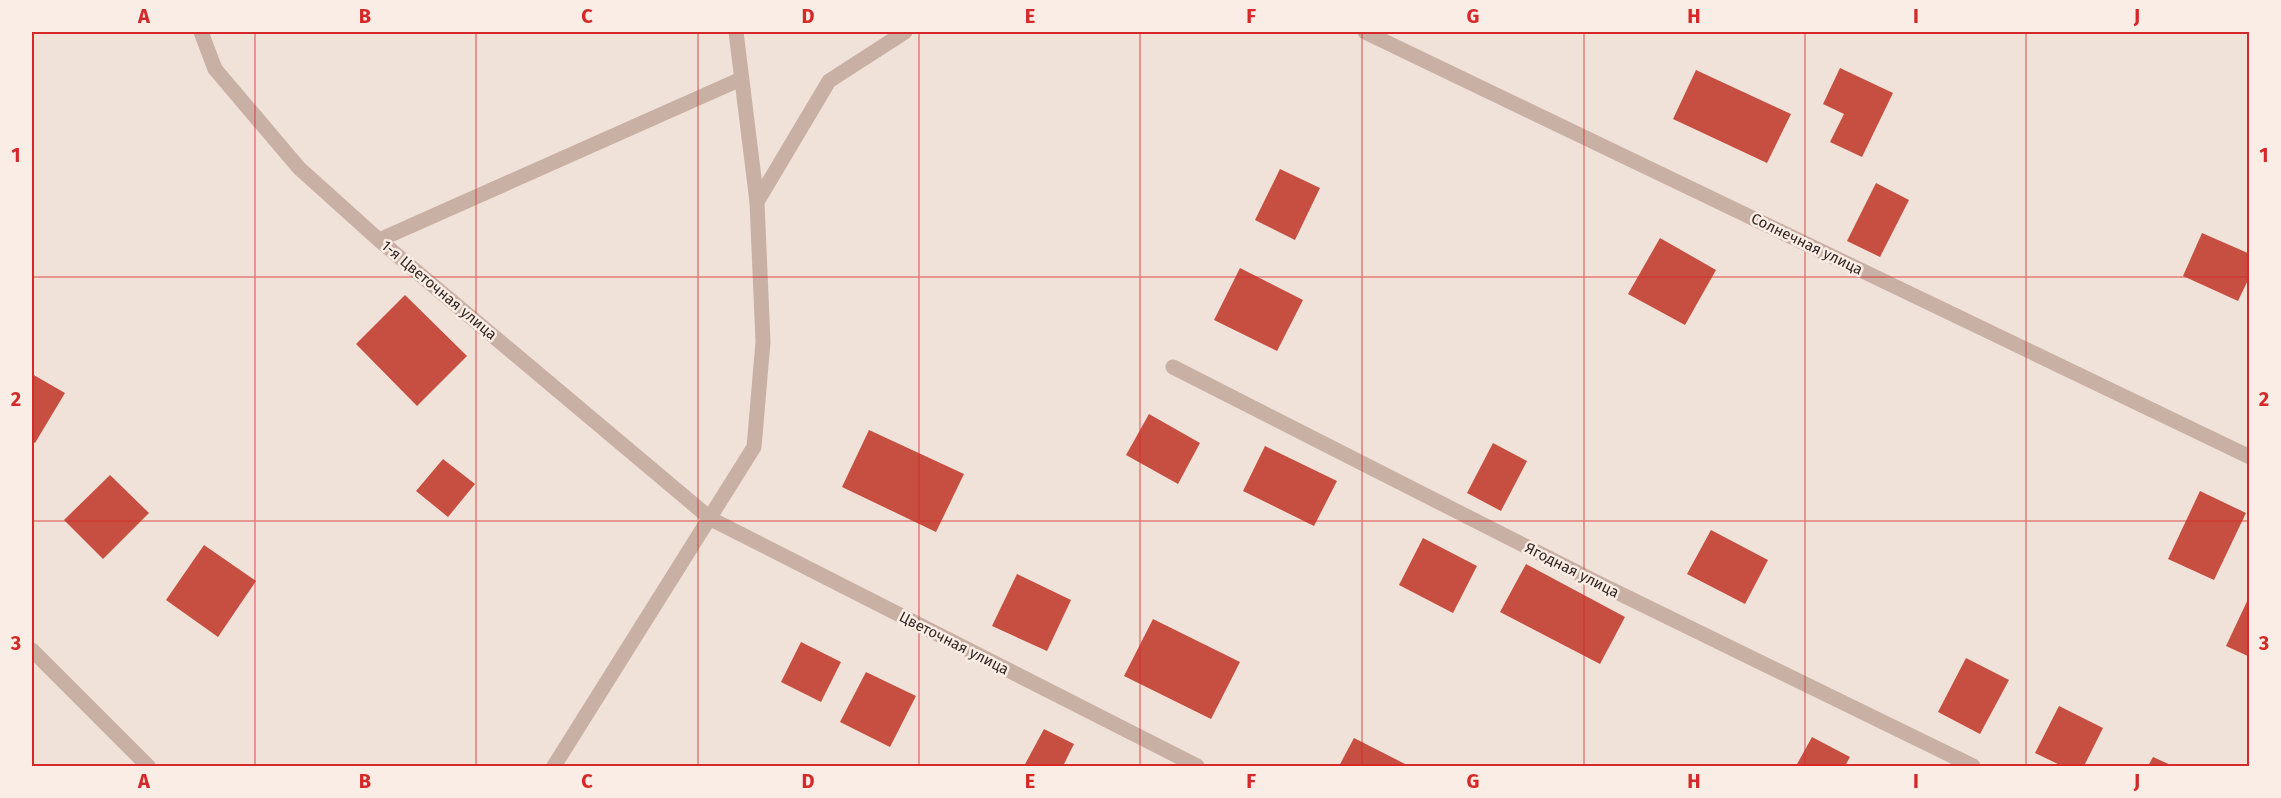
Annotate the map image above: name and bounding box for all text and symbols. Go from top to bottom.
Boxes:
text: A [137,4,151,28]
text: B [359,4,371,28]
text: C [581,4,593,28]
text: D [801,4,815,28]
text: E [1025,4,1035,28]
text: F [1246,4,1256,28]
text: G [1467,4,1479,28]
text: H [1687,4,1701,28]
text: I [1913,4,1919,28]
text: J [2133,4,2140,28]
text: 1 [11,143,21,167]
text: 1 [2259,143,2269,167]
street label: Солнечная улица [1748,209,1866,279]
street label: 1-я Цветочная улица [378,236,500,344]
text: 2 [11,387,21,411]
text: 2 [2259,387,2269,411]
street label: Ягодная улица [1522,539,1622,601]
street label: Цветочная улица [896,608,1012,678]
text: 3 [10,631,21,655]
text: 3 [2258,631,2269,655]
text: A [137,769,151,793]
text: B [359,769,371,793]
text: C [581,769,593,793]
text: D [801,769,815,793]
text: E [1025,769,1035,793]
text: F [1246,769,1256,793]
text: G [1467,769,1479,793]
text: H [1687,769,1701,793]
text: I [1913,769,1919,793]
text: J [2133,769,2140,793]

